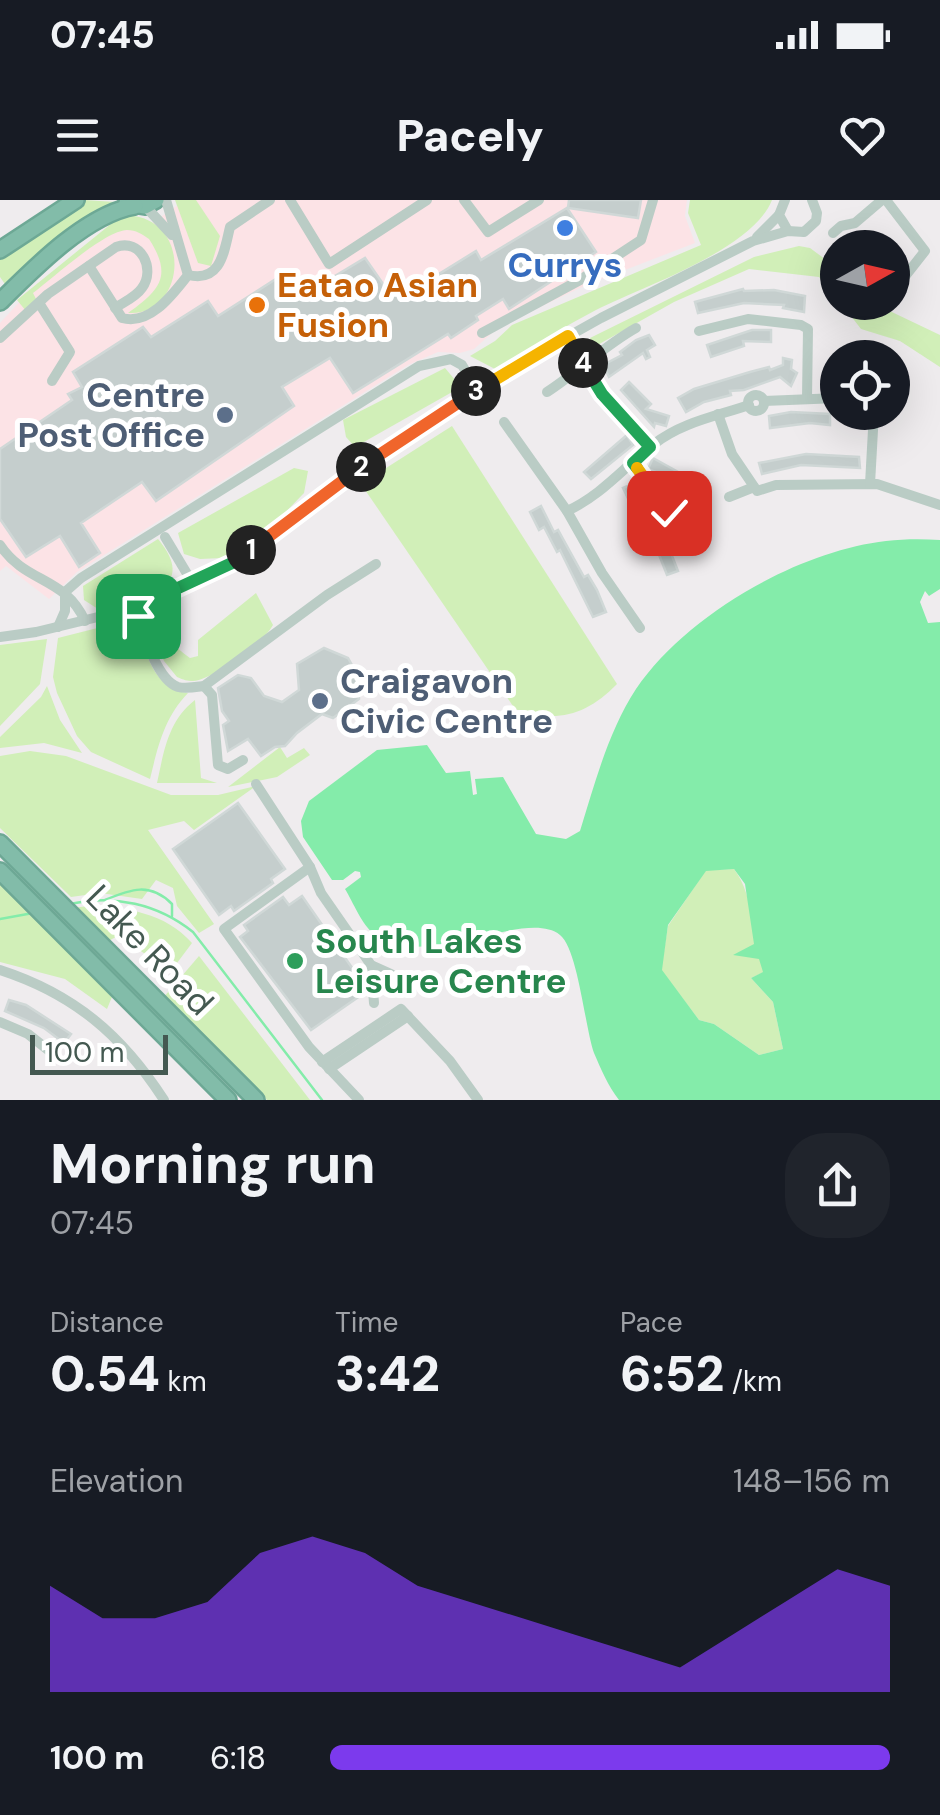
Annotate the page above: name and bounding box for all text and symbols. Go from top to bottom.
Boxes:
text: 07:45 [50,10,155,60]
text: Pacely [396,106,544,165]
icon: menu [50,108,105,163]
icon: heart [835,108,890,163]
marker: Currys [554,217,576,239]
north arrow [820,230,910,320]
map controls [820,230,910,430]
place label: Currys [508,242,622,288]
place label: Eatao Asian Fusion [277,262,478,348]
marker: Eatao Asian Fusion [246,294,268,316]
pin: 4 [558,338,608,388]
button: locate [820,340,910,430]
text: 4 [574,344,592,381]
pin: 3 [451,366,501,416]
place label: Centre Post Office [17,372,205,458]
text: 3 [468,372,484,409]
marker: Centre Post Office [214,404,236,426]
pin: 2 [336,442,386,492]
text: 2 [353,448,369,485]
pin [627,471,712,556]
icon: check [642,486,697,541]
pin: 1 [226,525,276,575]
text: 1 [246,531,256,568]
pin [96,574,181,659]
icon: arrive [111,589,166,644]
place label: Craigavon Civic Centre [340,658,553,744]
marker: Craigavon Civic Centre [309,690,331,712]
street label: Lake Road [76,875,224,1025]
place label: South Lakes Leisure Centre [315,918,567,1004]
marker: South Lakes Leisure Centre [284,950,306,972]
scale bar [30,1030,168,1074]
text: 100 m [45,1034,124,1071]
text: Morning run [50,1128,376,1200]
button: share [785,1133,890,1238]
text: 07:45 [50,1202,134,1244]
text: Distance [50,1304,164,1341]
text: Time [335,1304,398,1341]
text: Pace [620,1304,683,1341]
text: 0.54 [50,1341,160,1407]
text: 3:42 [335,1341,440,1407]
text: 6:52 [620,1341,725,1407]
text: km [160,1363,207,1400]
text: /km [725,1363,782,1400]
text: Elevation [50,1460,183,1502]
text: 148–156 m [733,1460,890,1502]
text: 100 m [50,1737,144,1779]
text: 6:18 [210,1737,266,1779]

